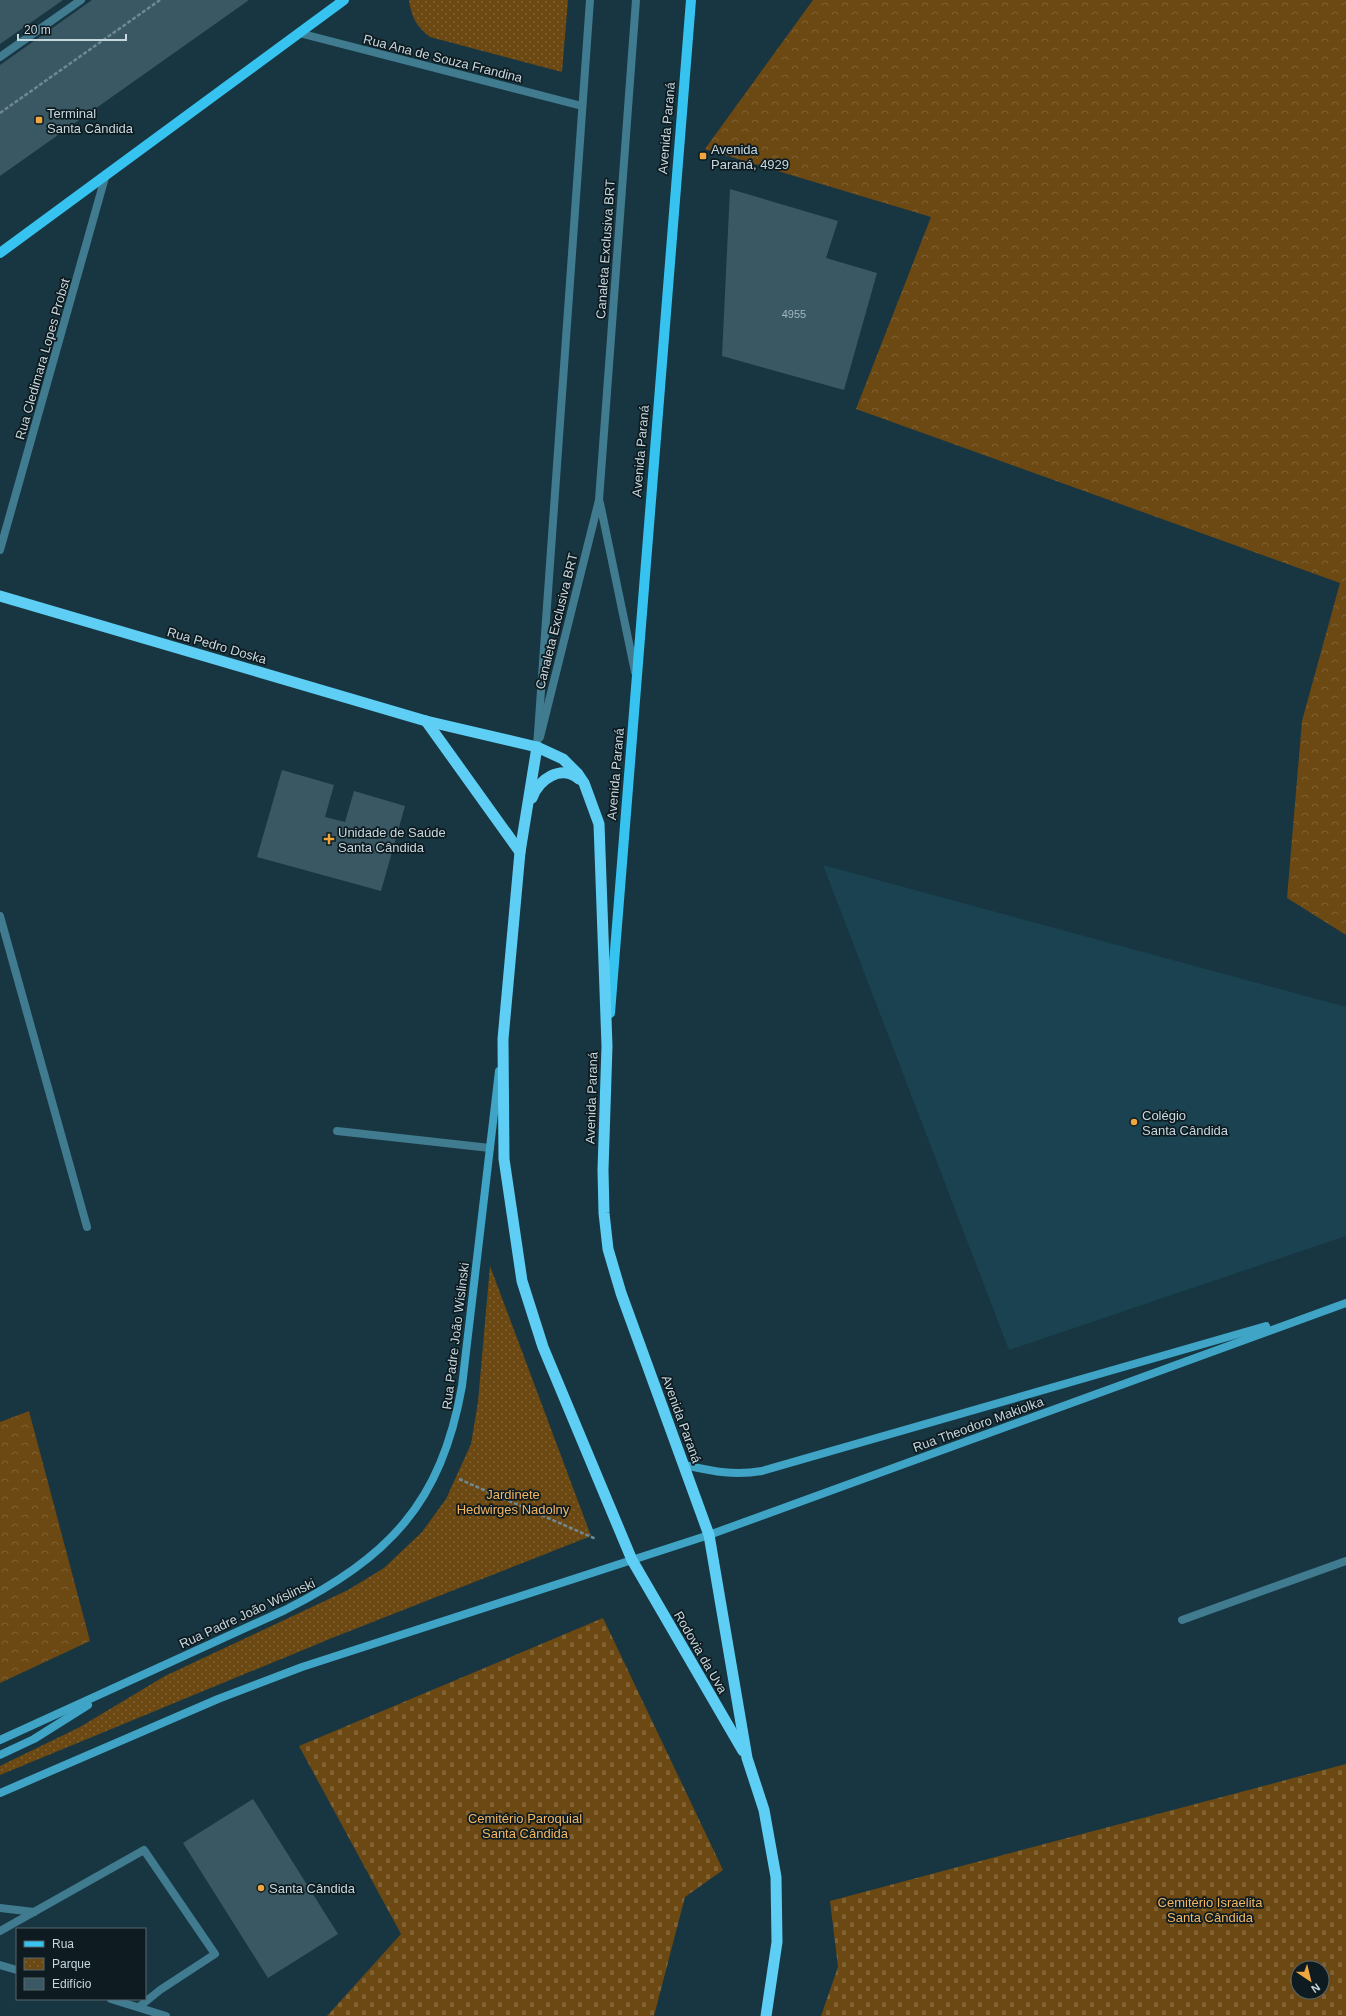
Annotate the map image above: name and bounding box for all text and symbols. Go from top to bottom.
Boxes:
scale bar [18,16,126,42]
text: 20 m [24,23,51,37]
street label: Rua Ana de Souza Frandina [362,31,525,86]
street label: Avenida Paraná [655,81,678,175]
place label: Terminal Santa Cândida [47,106,134,136]
marker: Terminal Santa Cândida [34,115,44,125]
place label: Avenida Paraná, 4929 [711,142,789,172]
marker: Avenida Paraná, 4929 [698,151,708,161]
street label: Canaleta Exclusiva BRT [593,179,618,319]
street label: Rua Cledimara Lopes Probst [12,276,73,441]
house number: 4955 [782,308,806,320]
street label: Avenida Paraná [629,404,652,498]
street label: Canaleta Exclusiva BRT [532,551,581,691]
street label: Rua Pedro Doska [165,624,269,667]
street label: Avenida Paraná [604,727,627,821]
place label: Unidade de Saúde Santa Cândida [338,825,446,855]
marker: Unidade de Saúde Santa Cândida [323,833,335,845]
street label: Avenida Paraná [582,1051,601,1144]
place label: Colégio Santa Cândida [1142,1108,1229,1138]
marker: Colégio Santa Cândida [1129,1117,1139,1127]
street label: Rua Padre João Wislinski [439,1262,472,1410]
street label: Avenida Paraná [659,1373,705,1466]
street label: Rua Theodoro Makiolka [911,1394,1046,1455]
park label: Jardinete Hedwirges Nadolny [457,1487,570,1517]
street label: Rua Padre João Wislinski [177,1575,318,1652]
street label: Rodovia da Uva [671,1608,731,1697]
park label: Cemitério Paroquial Santa Cândida [468,1811,582,1841]
place label: Santa Cândida [269,1881,356,1896]
marker: Santa Cândida [256,1883,266,1893]
park label: Cemitério Israelita Santa Cândida [1158,1895,1263,1925]
legend [16,1928,146,2000]
text: Rua [52,1937,74,1951]
text: Parque [52,1957,91,1971]
north arrow [1290,1960,1330,2000]
text: Edifício [52,1977,92,1991]
text: N [1309,1981,1322,1995]

